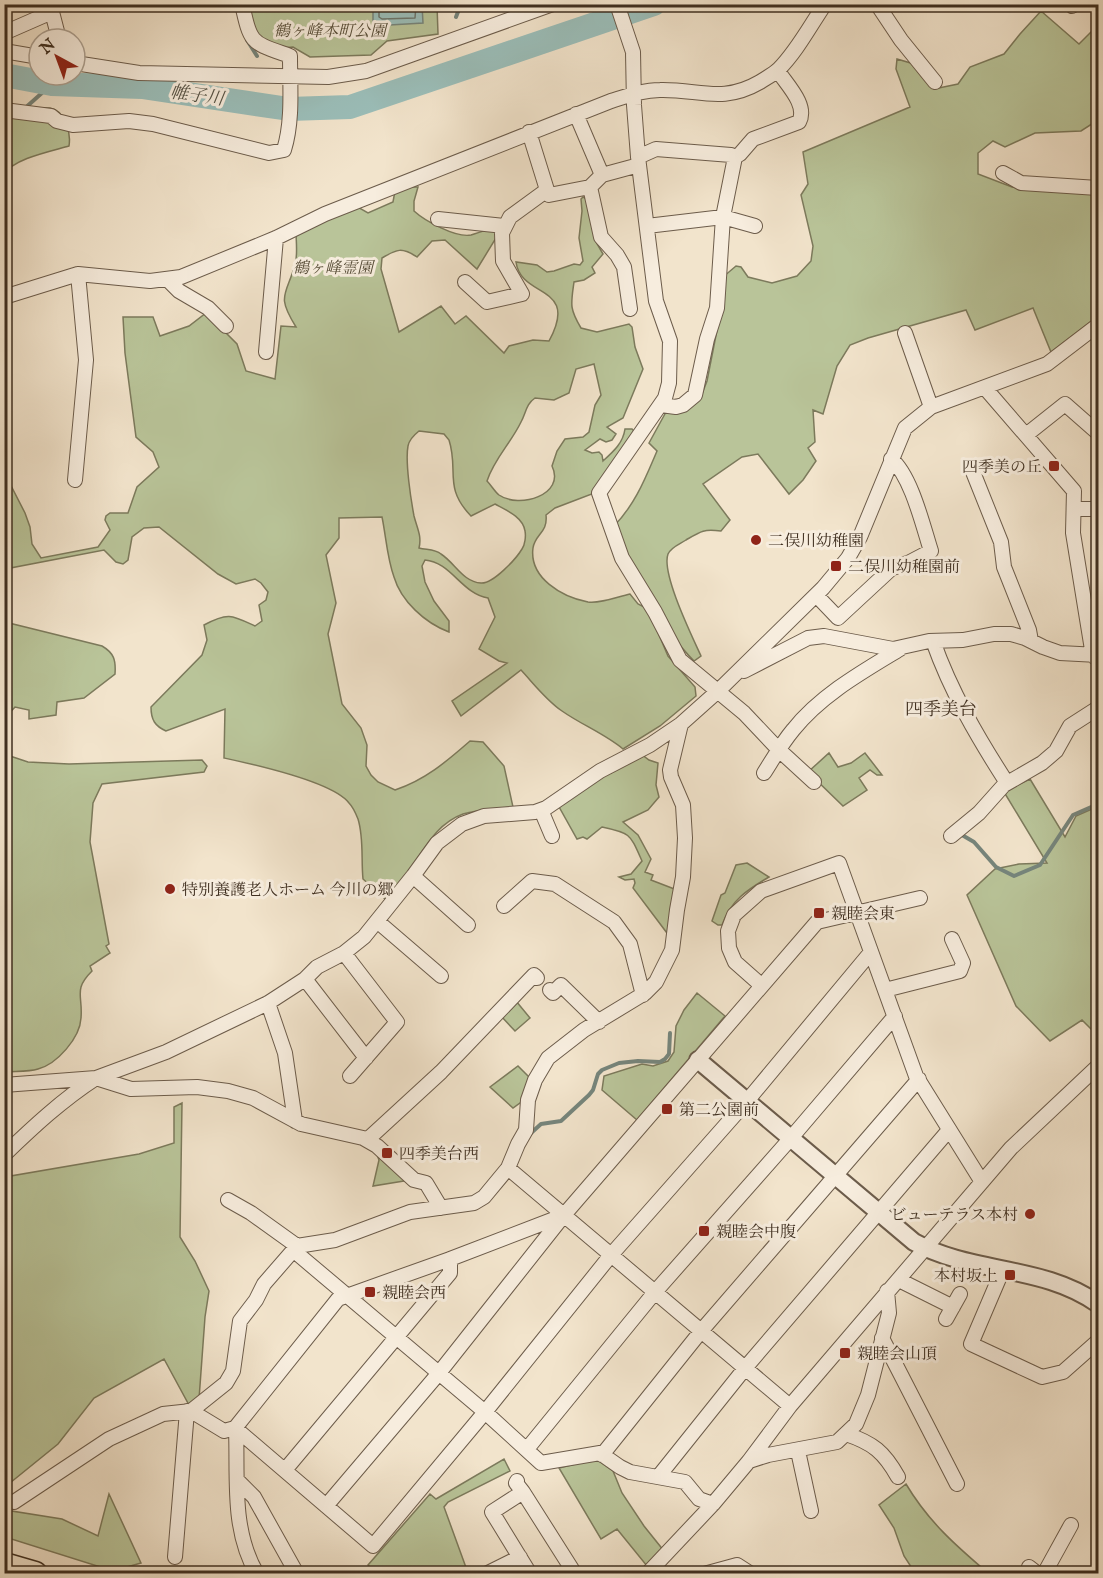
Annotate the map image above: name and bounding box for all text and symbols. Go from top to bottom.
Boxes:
park label: 鶴ヶ峰本町公園 [274,22,389,42]
north arrow [27,27,87,87]
text: N [36,35,60,60]
water label: 帷子川 [168,81,227,112]
park label: 鶴ヶ峰霊園 [293,259,376,279]
place label: 四季美の丘 [962,458,1042,478]
marker: 四季美の丘 [1047,459,1061,473]
place label: 二俣川幼稚園 [768,532,864,552]
marker: 二俣川幼稚園 [749,533,763,547]
place label: 二俣川幼稚園前 [848,558,960,578]
marker: 二俣川幼稚園前 [829,559,843,573]
district label: 四季美台 [905,699,977,722]
place label: 特別養護老人ホーム 今川の郷 [182,881,394,901]
marker: 特別養護老人ホーム 今川の郷 [163,882,177,896]
place label: 親睦会東 [831,905,895,925]
marker: 親睦会東 [812,906,826,920]
place label: 第二公園前 [679,1101,759,1121]
marker: 第二公園前 [660,1102,674,1116]
place label: 四季美台西 [399,1145,479,1165]
marker: 四季美台西 [380,1146,394,1160]
place label: ビューテラス本村 [890,1206,1018,1226]
marker: ビューテラス本村 [1023,1207,1037,1221]
place label: 親睦会中腹 [716,1223,796,1243]
marker: 親睦会中腹 [697,1224,711,1238]
place label: 本村坂上 [934,1267,998,1287]
marker: 本村坂上 [1003,1268,1017,1282]
place label: 親睦会西 [382,1284,446,1304]
marker: 親睦会西 [363,1285,377,1299]
place label: 親睦会山頂 [857,1345,937,1365]
marker: 親睦会山頂 [838,1346,852,1360]

